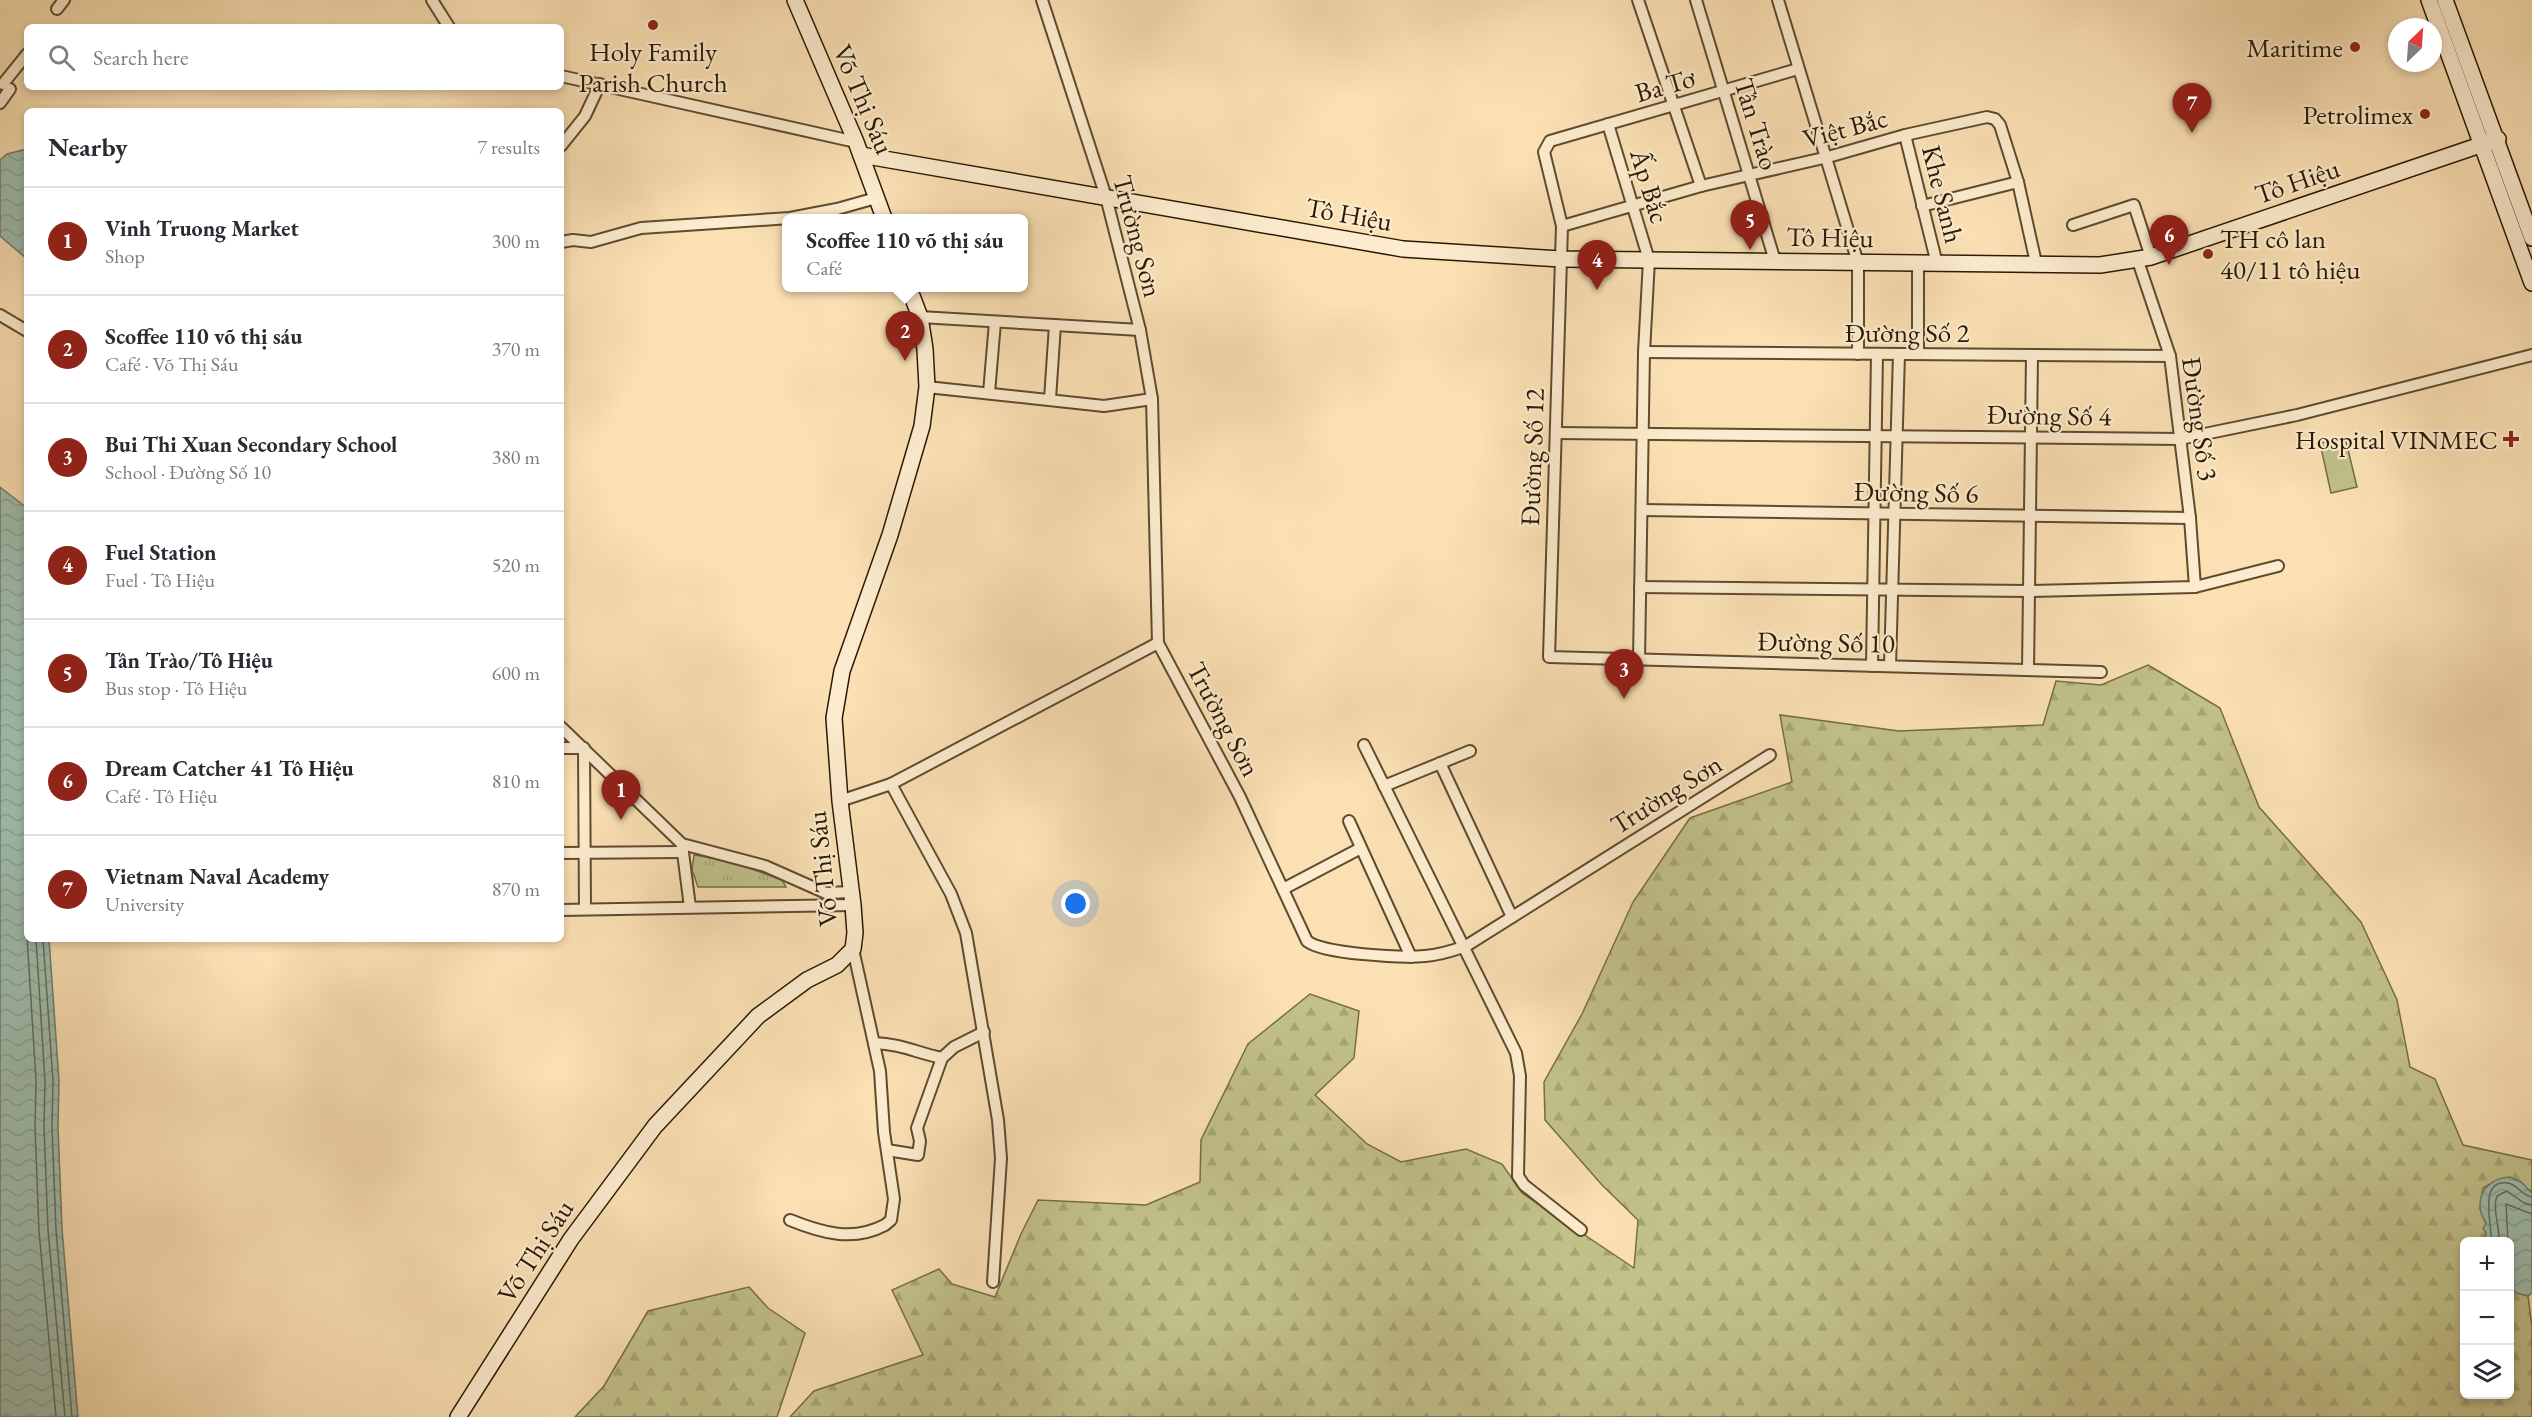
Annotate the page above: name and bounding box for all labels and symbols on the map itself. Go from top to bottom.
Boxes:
marker: Holy Family Parish Church [646,18,660,32]
north arrow [2388,18,2442,72]
place label: Maritime [2246,30,2343,65]
place label: Holy Family Parish Church [578,34,728,100]
street label: Võ Thị Sáu [825,39,903,159]
marker: Maritime [2348,40,2362,54]
street label: Ba Tơ [1631,60,1699,110]
street label: Tân Trào [1726,74,1788,174]
pin: 7 [2172,84,2212,133]
place label: Petrolimex [2303,97,2413,132]
street label: Việt Bắc [1799,100,1891,156]
marker: Petrolimex [2418,107,2432,121]
street label: Khe Sanh [1914,141,1972,247]
street label: Ấp Bắc [1622,144,1678,227]
street label: Tô Hiệu [2250,150,2344,212]
street label: Trường Sơn [1105,171,1171,301]
street label: Tô Hiệu [1303,189,1395,239]
pin: 5 [1730,200,1770,250]
pin: 6 [2150,216,2188,265]
street label: Tô Hiệu [1786,219,1874,255]
place label: TH cô lan 40/11 tô hiệu [2220,221,2361,287]
pin: 4 [1578,240,1616,290]
marker: TH cô lan 40/11 tô hiệu [2201,247,2215,261]
pin: 2 [886,312,924,361]
street label: Đường Số 2 [1845,315,1969,350]
street label: Đường Số 3 [2174,355,2226,483]
street label: Đường Số 12 [1512,387,1552,526]
street label: Đường Số 4 [1986,396,2113,434]
place label: Hospital VINMEC [2295,422,2498,457]
marker: Hospital VINMEC [2502,430,2520,448]
street label: Đường Số 6 [1853,473,1979,511]
street label: Đường Số 10 [1757,623,1895,661]
pin: 3 [1604,650,1644,699]
street label: Trường Sơn [1179,656,1269,782]
street label: Trường Sơn [1604,746,1728,842]
pin: 1 [602,770,640,820]
street label: Võ Thị Sáu [799,810,845,928]
your location [1061,889,1090,918]
street label: Võ Thị Sáu [489,1193,581,1309]

